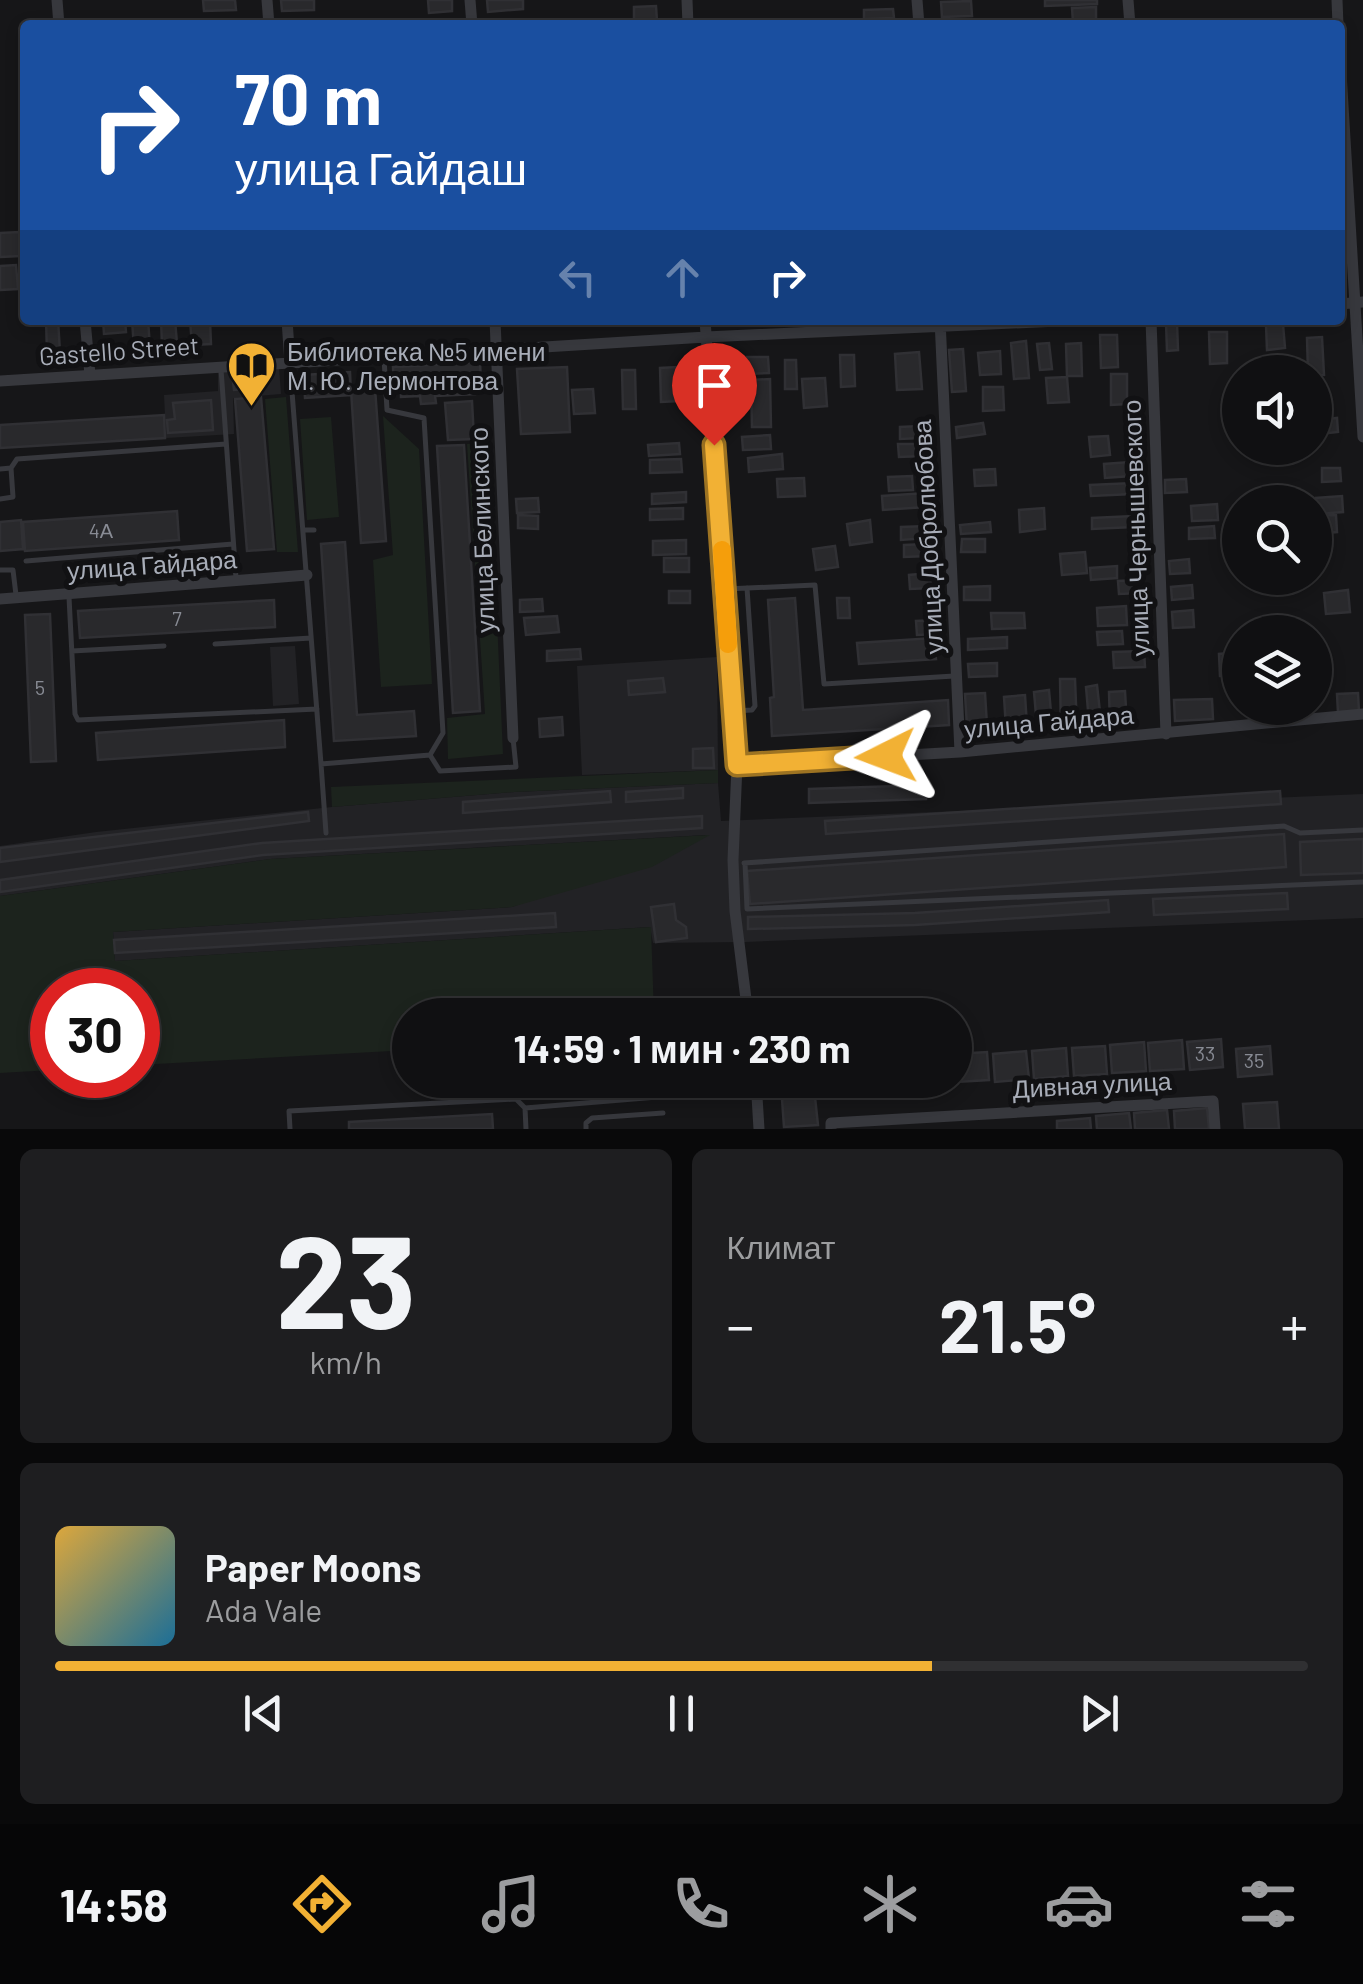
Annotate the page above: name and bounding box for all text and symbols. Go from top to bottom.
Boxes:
text: 70 m [235,55,382,139]
icon: right [70,60,200,190]
text: улица Гайдаш [235,140,527,194]
icon: left [550,250,605,305]
icon: ahead [655,250,710,305]
icon: right [760,250,815,305]
street label: Gastello Street [38,329,200,371]
place label: Библиотека №5 имени М. Ю. Лермонтова [287,336,545,395]
library icon: Библиотека №5 имени М. Ю. Лермонтова [226,340,278,408]
pin [672,343,757,446]
map controls [1222,355,1332,725]
button: sound [1222,355,1332,465]
icon: arrive [687,358,742,413]
street label: улица Чернышевского [1116,399,1154,657]
street label: улица Добролюбова [906,419,948,655]
street label: улица Белинского [462,427,500,633]
button: search [1222,485,1332,595]
house number: 4А [89,518,114,542]
street label: улица Гайдара [66,543,238,585]
house number: 7 [172,606,182,630]
button: layers [1222,615,1332,725]
house number: 5 [35,675,45,699]
street label: улица Гайдара [963,699,1135,743]
position arrow [834,704,938,808]
speed limit sign: 30 [30,968,160,1098]
text: 14:59 · 1 мин · 230 m [514,1025,850,1071]
house number: 33 [1195,1041,1215,1065]
house number: 35 [1244,1048,1264,1072]
street label: Дивная улица [1012,1065,1172,1103]
text: 23 [275,1199,416,1355]
text: Климат [727,1227,835,1265]
text: 21.5° [939,1278,1096,1368]
text: − [727,1291,754,1357]
text: + [1280,1291,1308,1357]
text: km/h [310,1342,382,1380]
text: Paper Moons [205,1544,421,1590]
text: Ada Vale [205,1590,322,1628]
icon: previous [236,1686,291,1741]
icon: pause [654,1686,709,1741]
icon: next [1072,1686,1127,1741]
icon: directions [287,1869,357,1939]
icon: music [476,1869,546,1939]
icon: phone [666,1869,736,1939]
icon: climate [855,1869,925,1939]
icon: car [1044,1869,1114,1939]
icon: filters [1233,1869,1303,1939]
text: 14:58 [60,1877,168,1931]

